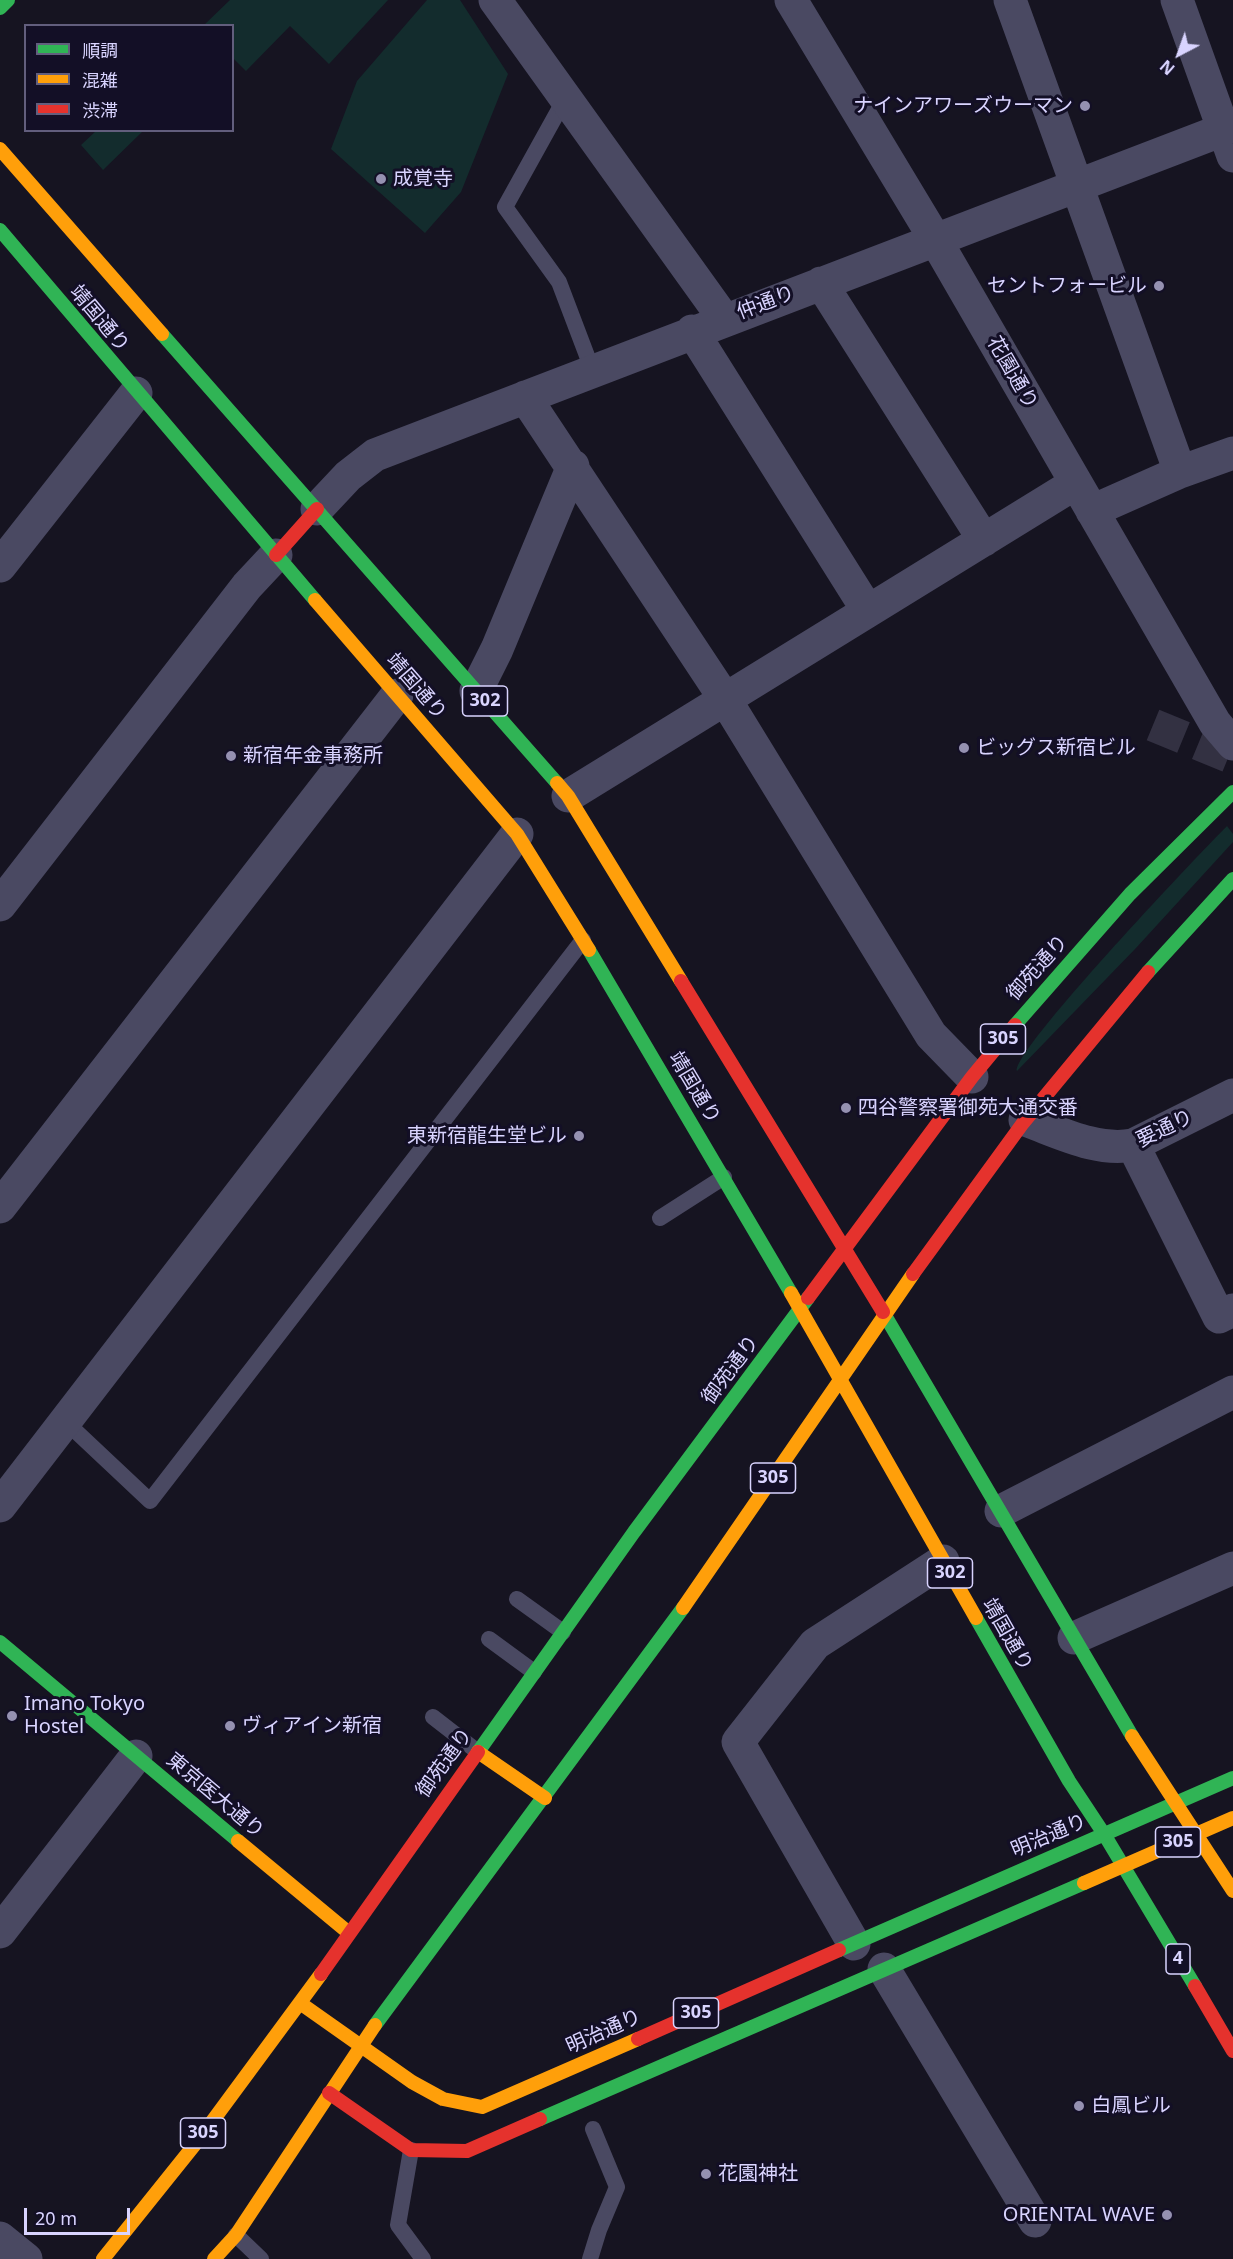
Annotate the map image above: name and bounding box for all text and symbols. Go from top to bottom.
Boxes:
legend [24,24,234,132]
north arrow [1149,24,1209,84]
text: 順調 [82,38,118,62]
text: N [1155,55,1179,80]
text: 混雑 [82,68,118,92]
place label: ナインアワーズウーマン [853,94,1073,118]
text: 渋滞 [82,98,118,122]
marker: ナインアワーズウーマン [1078,99,1092,113]
place label: 成覚寺 [393,167,453,191]
marker: 成覚寺 [374,172,388,186]
place label: セントフォービル [987,274,1147,298]
marker: セントフォービル [1152,279,1166,293]
street label: 靖国通り [64,281,134,357]
street label: 仲通り [734,281,798,325]
street label: 花園通り [982,332,1042,414]
street label: 靖国通り [381,649,451,725]
road number: 302 [462,686,508,716]
place label: ビッグス新宿ビル [976,736,1136,760]
marker: ビッグス新宿ビル [957,741,971,755]
place label: 新宿年金事務所 [243,744,383,768]
marker: 新宿年金事務所 [224,749,238,763]
street label: 御苑通り [1002,930,1074,1006]
road number: 305 [980,1024,1026,1054]
street label: 靖国通り [663,1048,725,1128]
place label: 四谷警察署御苑大通交番 [858,1096,1078,1120]
marker: 四谷警察署御苑大通交番 [839,1101,853,1115]
street label: 要通り [1133,1105,1197,1153]
place label: 東新宿龍生堂ビル [407,1124,567,1148]
marker: 東新宿龍生堂ビル [572,1129,586,1143]
street label: 御苑通り [697,1331,765,1409]
road number: 305 [750,1463,796,1493]
road number: 302 [928,1558,972,1588]
street label: 靖国通り [977,1594,1037,1676]
place label: Imano Tokyo Hostel [24,1692,145,1739]
marker: Imano Tokyo Hostel [5,1709,19,1723]
place label: ヴィアイン新宿 [242,1714,382,1738]
marker: ヴィアイン新宿 [223,1719,237,1733]
street label: 御苑通り [412,1724,478,1802]
street label: 東京医大通り [161,1748,269,1844]
street label: 明治通り [1007,1809,1091,1863]
road number: 305 [1156,1827,1200,1857]
road number: 4 [1166,1944,1190,1974]
road number: 305 [674,1998,718,2028]
street label: 明治通り [563,2005,645,2059]
place label: 白鳳ビル [1091,2094,1171,2118]
marker: 白鳳ビル [1072,2099,1086,2113]
road number: 305 [180,2118,226,2148]
place label: 花園神社 [718,2162,798,2186]
marker: 花園神社 [699,2167,713,2181]
scale bar [27,2196,134,2234]
place label: ORIENTAL WAVE [1003,2203,1155,2227]
text: 20 m [35,2206,77,2230]
marker: ORIENTAL WAVE [1160,2208,1174,2222]

